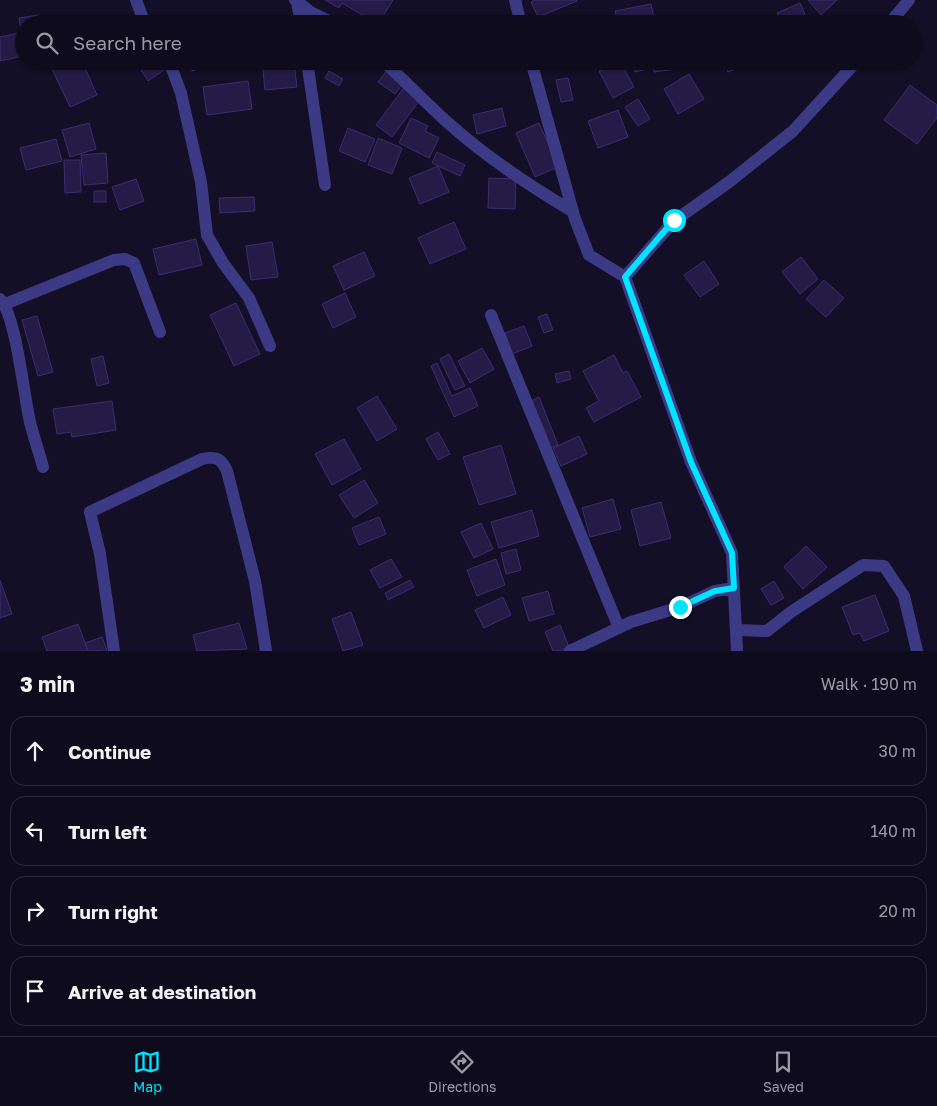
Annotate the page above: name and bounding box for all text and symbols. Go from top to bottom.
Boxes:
search box [15,15,922,70]
icon: search [33,29,61,57]
text: Search here [73,31,182,54]
route start [663,209,686,232]
route end [669,596,692,619]
text: 3 min [20,671,75,697]
text: Walk · 190 m [821,674,917,694]
icon: ahead [21,737,49,765]
text: Continue [68,740,151,763]
text: 30 m [879,741,916,761]
icon: left [21,817,49,845]
text: Turn left [68,820,147,843]
text: 140 m [870,821,916,841]
icon: right [21,897,49,925]
text: Turn right [68,900,158,923]
text: 20 m [879,901,916,921]
icon: arrive [21,977,49,1005]
text: Arrive at destination [68,980,256,1003]
tab: Map [133,1048,162,1095]
tab: Directions [428,1048,497,1095]
tab: Saved [763,1048,804,1095]

